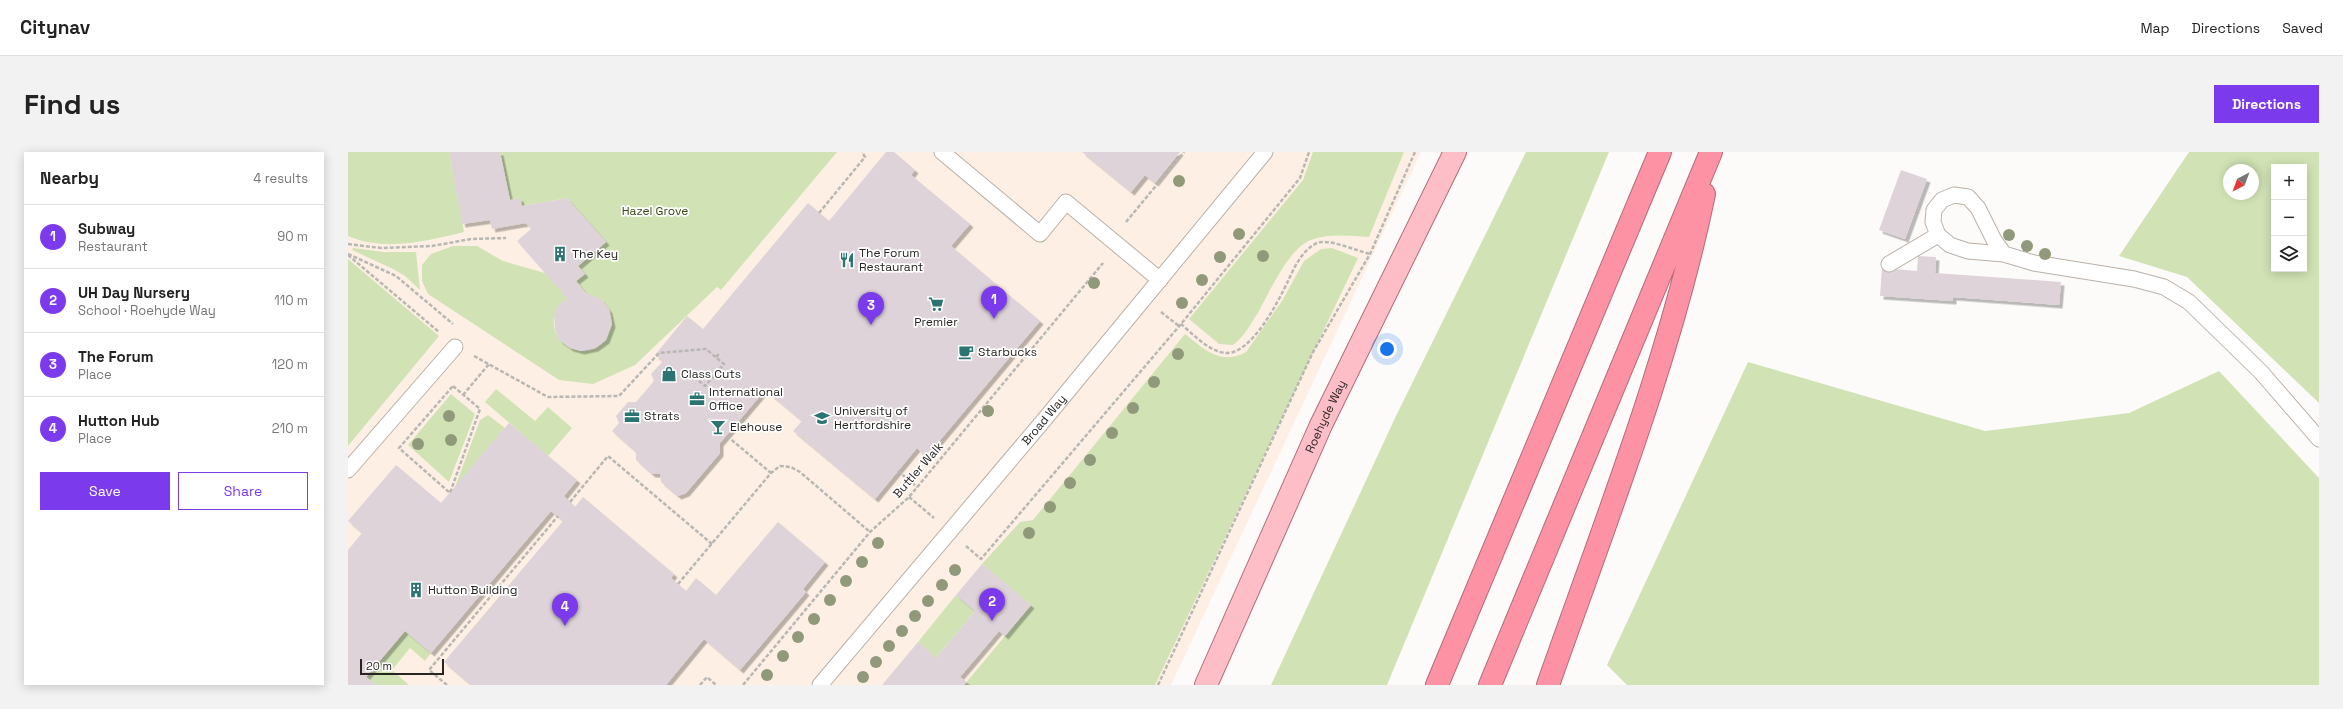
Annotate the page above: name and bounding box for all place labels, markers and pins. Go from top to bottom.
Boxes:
building icon: The Key [551,245,569,263]
place label: The Forum Restaurant [859,245,923,275]
place label: The Key [572,246,618,262]
restaurant icon: The Forum Restaurant [838,251,856,269]
pin: 1 [981,286,1007,319]
pin: 3 [858,292,884,325]
supermarket icon: Premier [927,295,945,313]
place label: Premier [914,314,958,330]
cafe icon: Starbucks [957,343,975,361]
place label: Starbucks [978,344,1037,360]
shop icon: Class Cuts [660,365,678,383]
place label: Class Cuts [681,366,741,382]
place label: International Office [709,384,783,414]
office icon: International Office [688,390,706,408]
place label: University of Hertfordshire [834,403,911,433]
office icon: Strats [623,407,641,425]
place label: Strats [644,408,680,424]
school or university icon: University of Hertfordshire [813,409,831,427]
bar icon: Elehouse [709,418,727,436]
place label: Elehouse [730,419,782,435]
building icon: Hutton Building [407,581,425,599]
place label: Hutton Building [428,582,517,598]
pin: 2 [979,588,1005,621]
pin: 4 [552,593,578,626]

